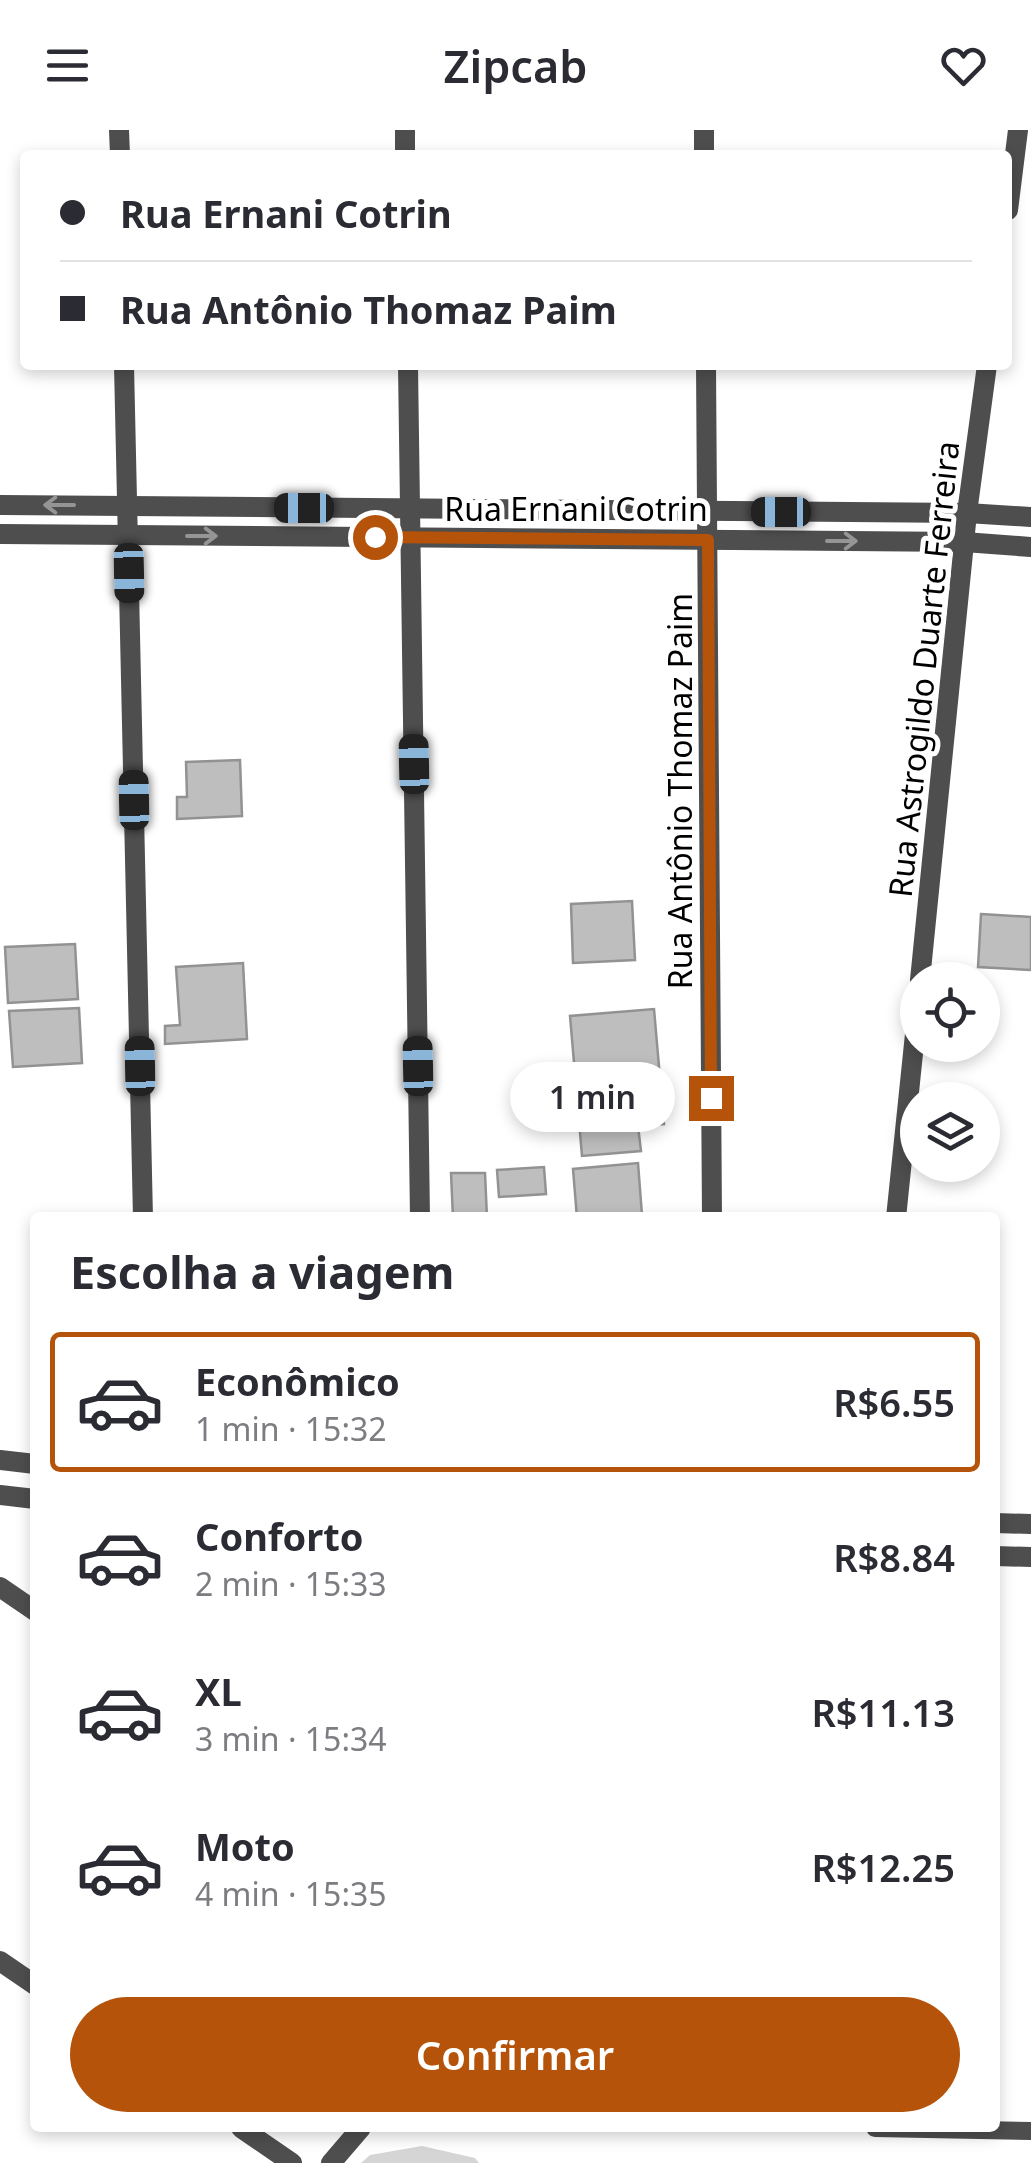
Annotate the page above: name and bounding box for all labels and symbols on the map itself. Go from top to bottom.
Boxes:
street label: Rua Astrogildo Duarte Ferreira [878,439,968,899]
street label: Rua Ernani Cotrin [444,487,708,530]
car [274,493,334,523]
one-way arrow [43,496,76,514]
car [751,497,811,527]
route start [353,515,398,560]
one-way arrow [186,526,218,545]
one-way arrow [826,531,858,550]
car [113,543,145,603]
street label: Rua Antônio Thomaz Paim [658,593,701,989]
car [398,734,430,794]
car [118,770,150,830]
car [124,1036,156,1096]
car [402,1036,434,1096]
callout: 1 min [511,1063,676,1133]
route end [689,1076,734,1121]

